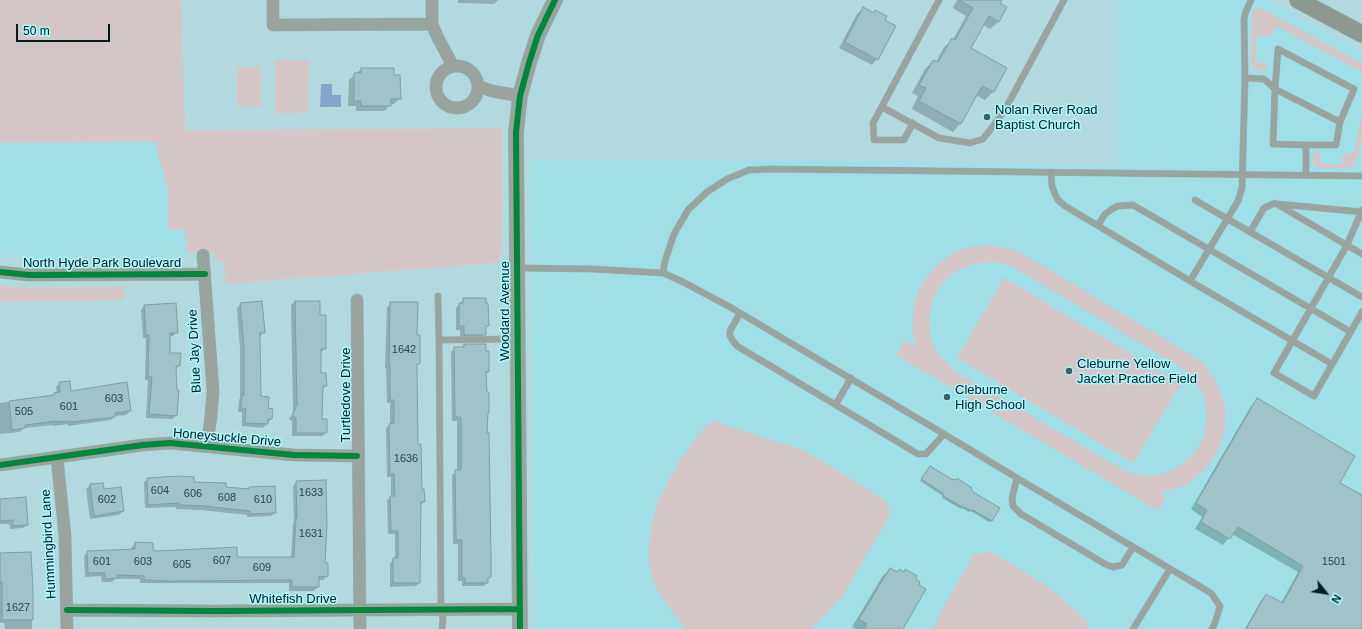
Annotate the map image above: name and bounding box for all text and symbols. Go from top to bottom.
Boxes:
scale bar [18,16,112,42]
text: 50 m [23,24,50,38]
place label: Nolan River Road Baptist Church [995,102,1098,133]
marker: Nolan River Road Baptist Church [982,112,992,122]
street label: North Hyde Park Boulevard [23,255,181,271]
street label: Woodard Avenue [497,261,513,361]
street label: Blue Jay Drive [185,309,205,393]
house number: 1642 [392,343,416,357]
street label: Turtledove Drive [338,348,354,442]
place label: Cleburne Yellow Jacket Practice Field [1077,356,1197,387]
marker: Cleburne Yellow Jacket Practice Field [1064,366,1074,376]
place label: Cleburne High School [955,382,1025,413]
house number: 603 [105,392,123,406]
marker: Cleburne High School [942,392,952,402]
house number: 601 [60,400,78,414]
house number: 505 [15,405,33,419]
street label: Honeysuckle Drive [172,426,282,450]
house number: 1636 [394,452,418,466]
house number: 604 [151,484,169,498]
house number: 1633 [299,486,323,500]
house number: 606 [184,487,202,501]
street label: Hummingbird Lane [38,489,60,599]
house number: 608 [218,491,236,505]
house number: 602 [98,493,116,507]
house number: 610 [254,493,272,507]
house number: 1631 [299,527,323,541]
house number: 607 [213,554,231,568]
house number: 601 [93,555,111,569]
house number: 603 [134,555,152,569]
house number: 1501 [1322,555,1346,569]
house number: 605 [173,558,191,572]
house number: 609 [253,561,271,575]
north arrow [1306,573,1346,613]
street label: Whitefish Drive [249,591,337,607]
text: N [1329,593,1344,605]
house number: 1627 [6,601,30,615]

